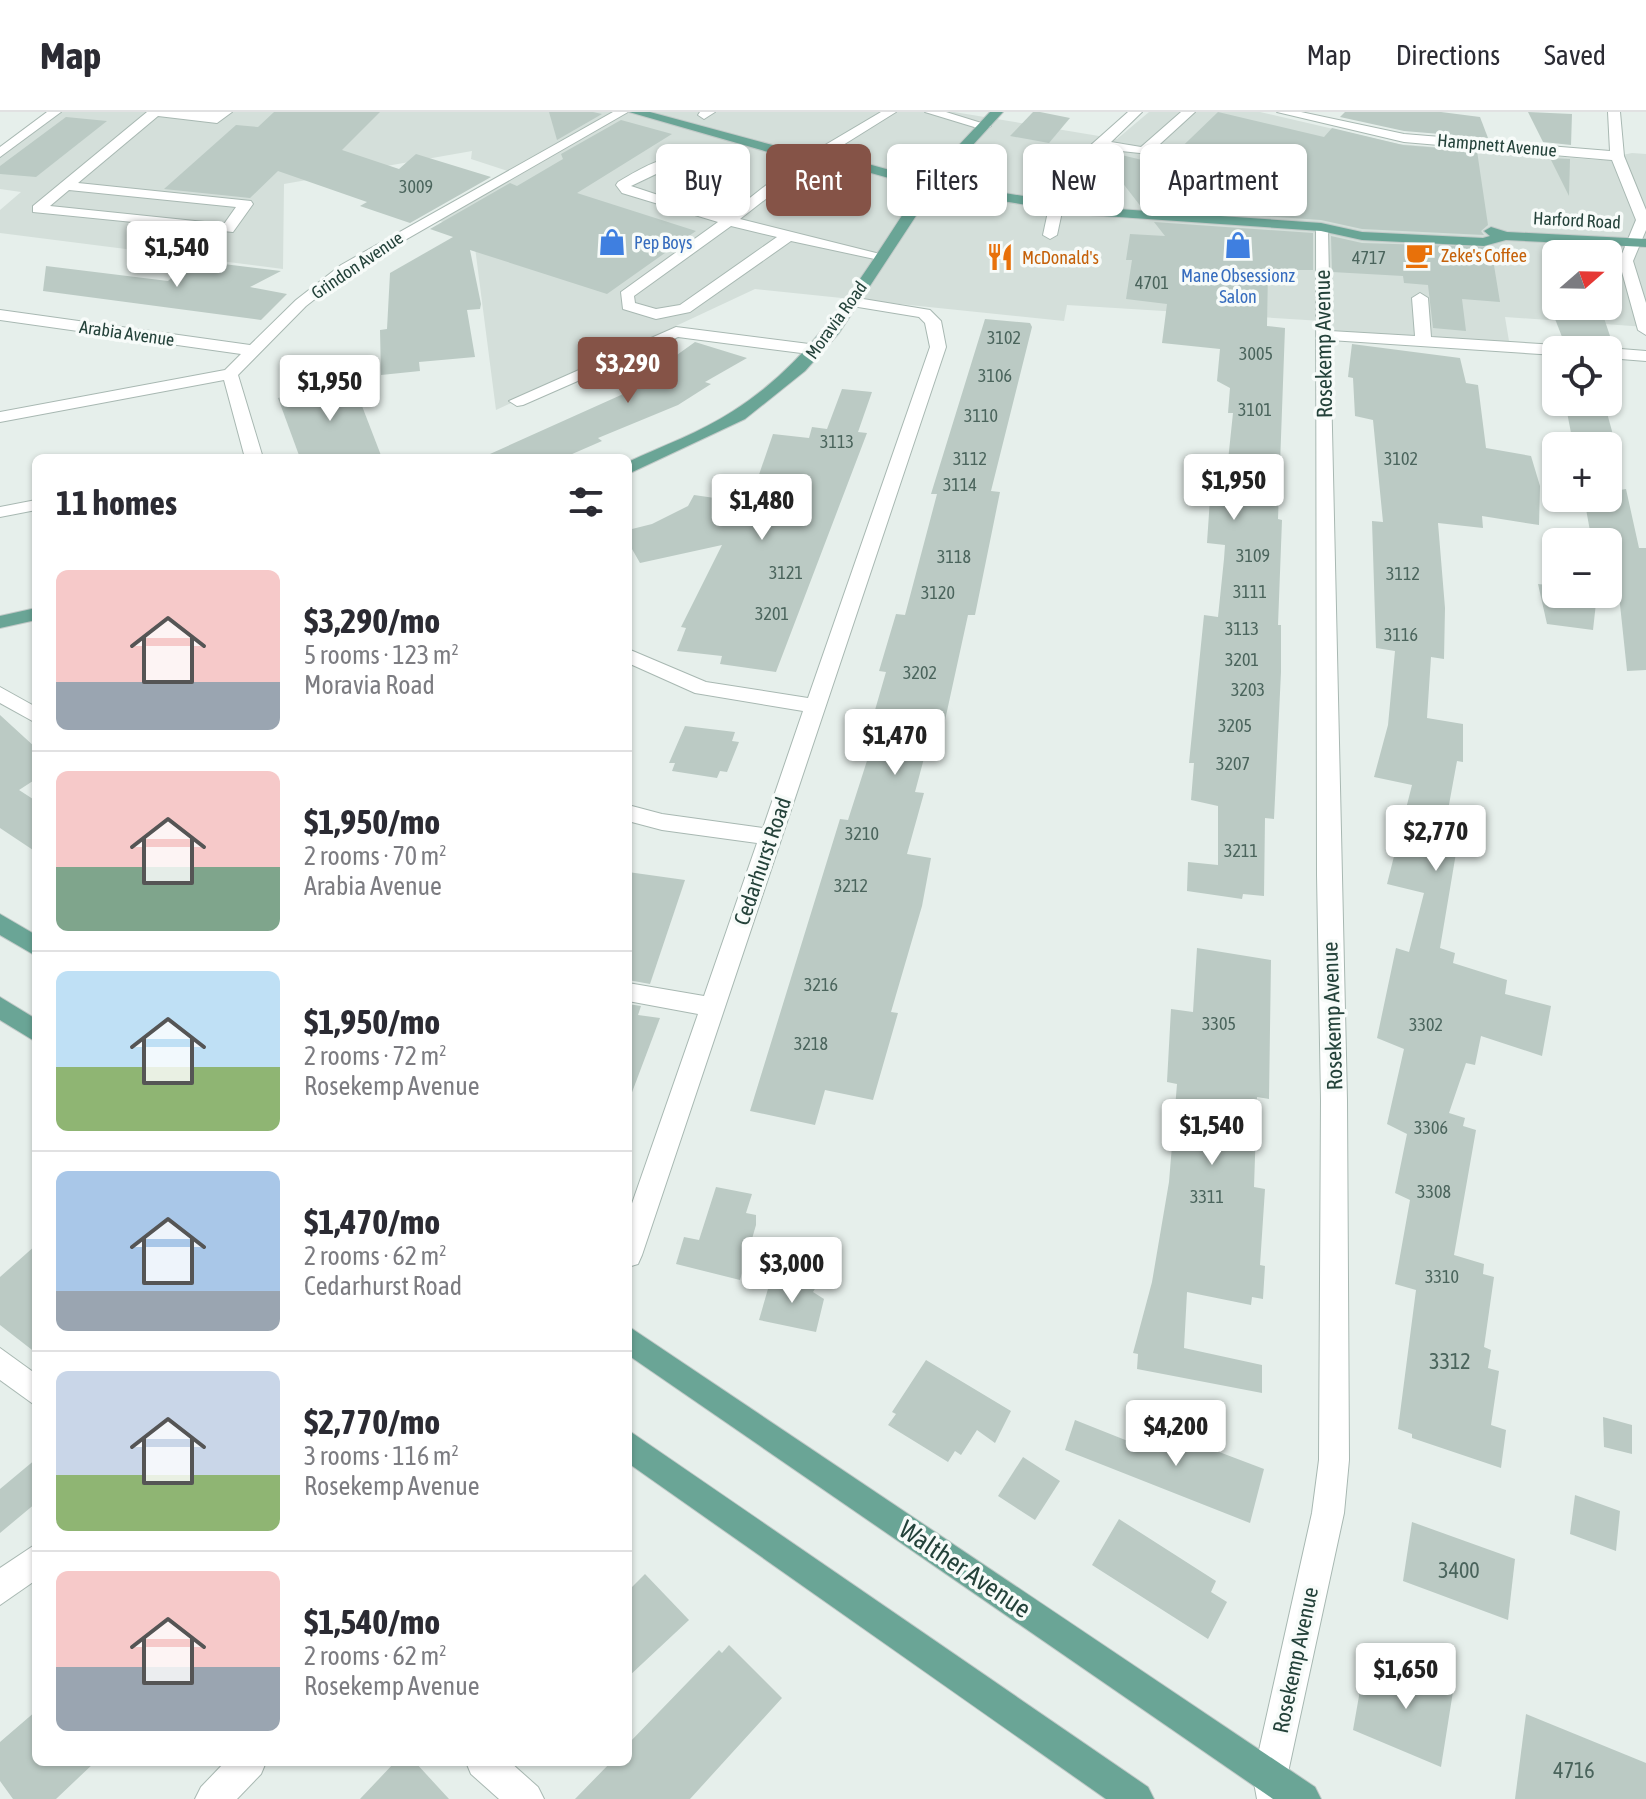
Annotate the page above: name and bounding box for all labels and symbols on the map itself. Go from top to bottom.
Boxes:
street label: Hampnett Avenue [1436,129,1558,161]
house number: 3009 [399,176,433,197]
street label: Harford Road [1532,207,1622,233]
pin: $1,540 [112,221,242,289]
street label: Grindon Avenue [307,227,407,303]
shop icon: Pep Boys [597,227,627,257]
shop icon: Mane Obsessionz Salon [1223,230,1253,260]
place label: Pep Boys [634,232,692,253]
cafe icon: Zeke's Coffee [1404,240,1434,270]
north arrow [1542,240,1622,320]
restaurant icon: McDonald's [985,242,1015,272]
place label: Zeke's Coffee [1441,245,1527,266]
place label: McDonald's [1022,247,1099,268]
house number: 4717 [1352,247,1386,268]
place label: Mane Obsessionz Salon [1181,265,1295,307]
street label: Rosekemp Avenue [1309,270,1337,418]
house number: 4701 [1135,272,1169,293]
street label: Moravia Road [801,277,871,363]
street label: Arabia Avenue [78,316,176,350]
house number: 3102 [987,327,1021,348]
pin: $3,290 [563,337,693,405]
house number: 3005 [1239,343,1273,364]
pin: $1,950 [265,355,395,423]
house number: 3106 [978,365,1012,386]
house number: 3101 [1238,399,1272,420]
house number: 3110 [964,405,998,426]
house number: 3113 [820,431,854,452]
house number: 3112 [953,448,987,469]
house number: 3102 [1384,448,1418,469]
pin: $1,950 [1169,454,1299,522]
pin: $1,480 [697,474,827,542]
house number: 3114 [943,474,977,495]
house number: 3109 [1236,545,1270,566]
house number: 3118 [937,546,971,567]
house number: 3121 [769,562,803,583]
house number: 3112 [1386,563,1420,584]
house number: 3111 [1233,581,1267,602]
house number: 3120 [921,582,955,603]
house number: 3201 [755,603,789,624]
house number: 3113 [1225,618,1259,639]
house number: 3116 [1384,624,1418,645]
house number: 3201 [1225,649,1259,670]
house number: 3202 [903,662,937,683]
house number: 3203 [1231,679,1265,700]
pin: $1,470 [830,709,960,777]
house number: 3205 [1218,715,1252,736]
house number: 3207 [1216,753,1250,774]
street label: Cedarhurst Road [728,793,796,929]
pin: $2,770 [1371,805,1501,873]
house number: 3210 [845,823,879,844]
house number: 3211 [1224,840,1258,861]
house number: 3212 [834,875,868,896]
street label: Rosekemp Avenue [1316,941,1348,1091]
house number: 3216 [804,974,838,995]
house number: 3305 [1202,1013,1236,1034]
house number: 3302 [1409,1014,1443,1035]
house number: 3218 [794,1033,828,1054]
pin: $1,540 [1147,1099,1277,1167]
house number: 3306 [1414,1117,1448,1138]
house number: 3308 [1417,1181,1451,1202]
house number: 3311 [1190,1186,1224,1207]
pin: $3,000 [727,1237,857,1305]
house number: 3310 [1425,1266,1459,1287]
house number: 3312 [1429,1348,1471,1374]
pin: $4,200 [1111,1400,1241,1468]
street label: Walther Avenue [894,1514,1036,1624]
house number: 3400 [1438,1557,1480,1583]
street label: Rosekemp Avenue [1267,1585,1323,1735]
pin: $1,650 [1341,1643,1471,1711]
house number: 4716 [1553,1757,1595,1783]

